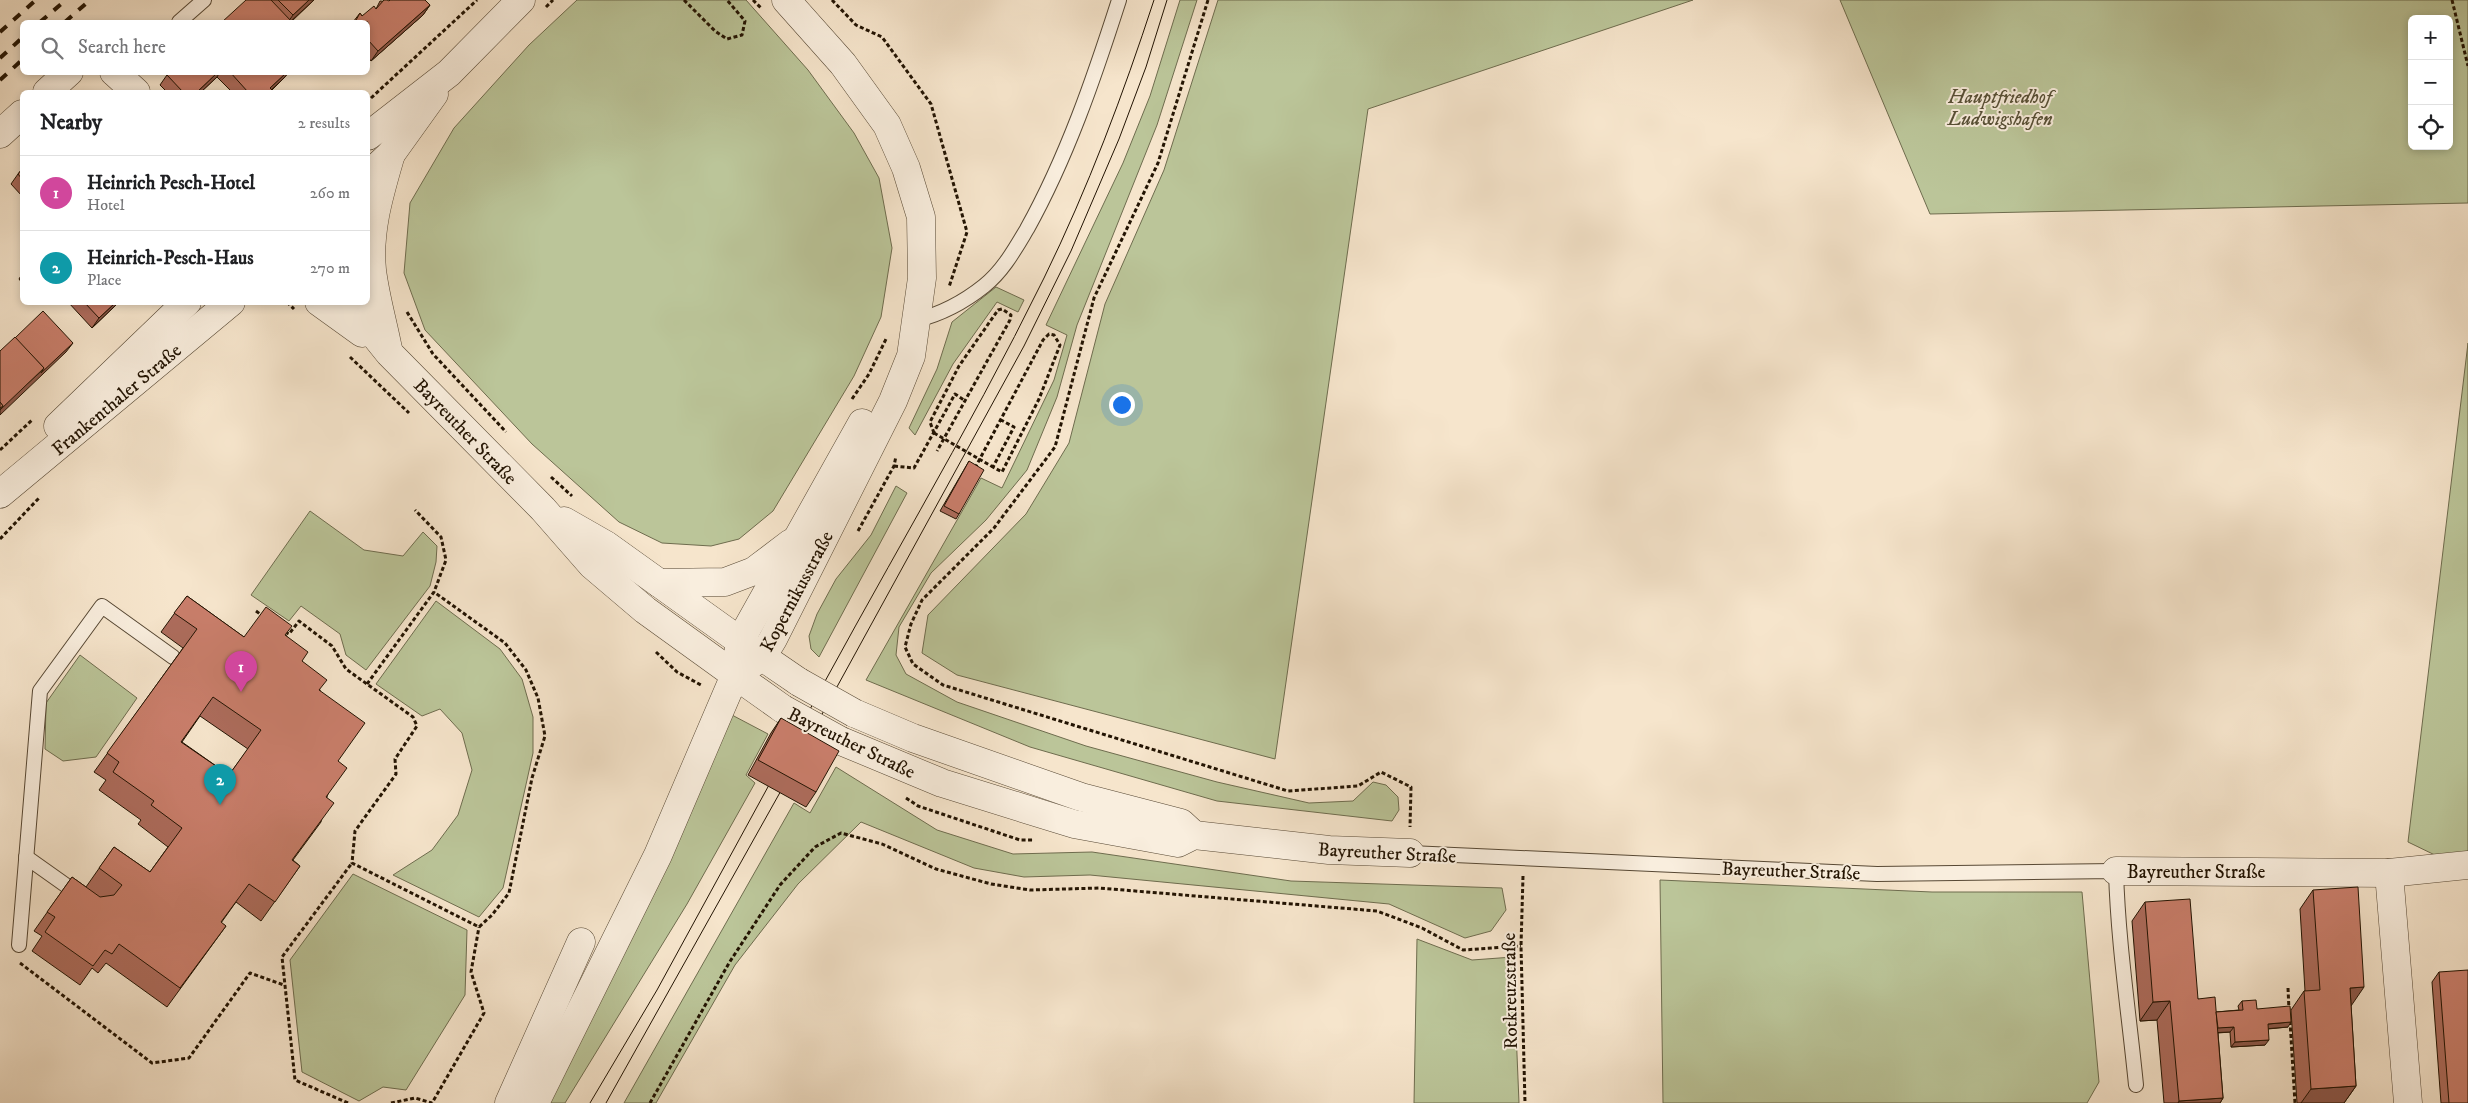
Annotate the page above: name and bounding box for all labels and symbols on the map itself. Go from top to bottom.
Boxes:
park label: Hauptfriedhof Ludwigshafen [1947,86,2057,131]
street label: Frankenthaler Straße [48,339,187,461]
street label: Bayreuther Straße [408,374,521,490]
your location [1109,392,1135,418]
street label: Kopernikusstraße [756,527,839,656]
pin: 1 [225,651,257,692]
street label: Bayreuther Straße [784,703,919,784]
pin: 2 [204,764,236,805]
street label: Bayreuther Straße [1317,838,1457,869]
street label: Bayreuther Straße [1721,858,1861,885]
street label: Bayreuther Straße [2127,861,2265,884]
street label: Rotkreuzstraße [1498,932,1523,1049]

